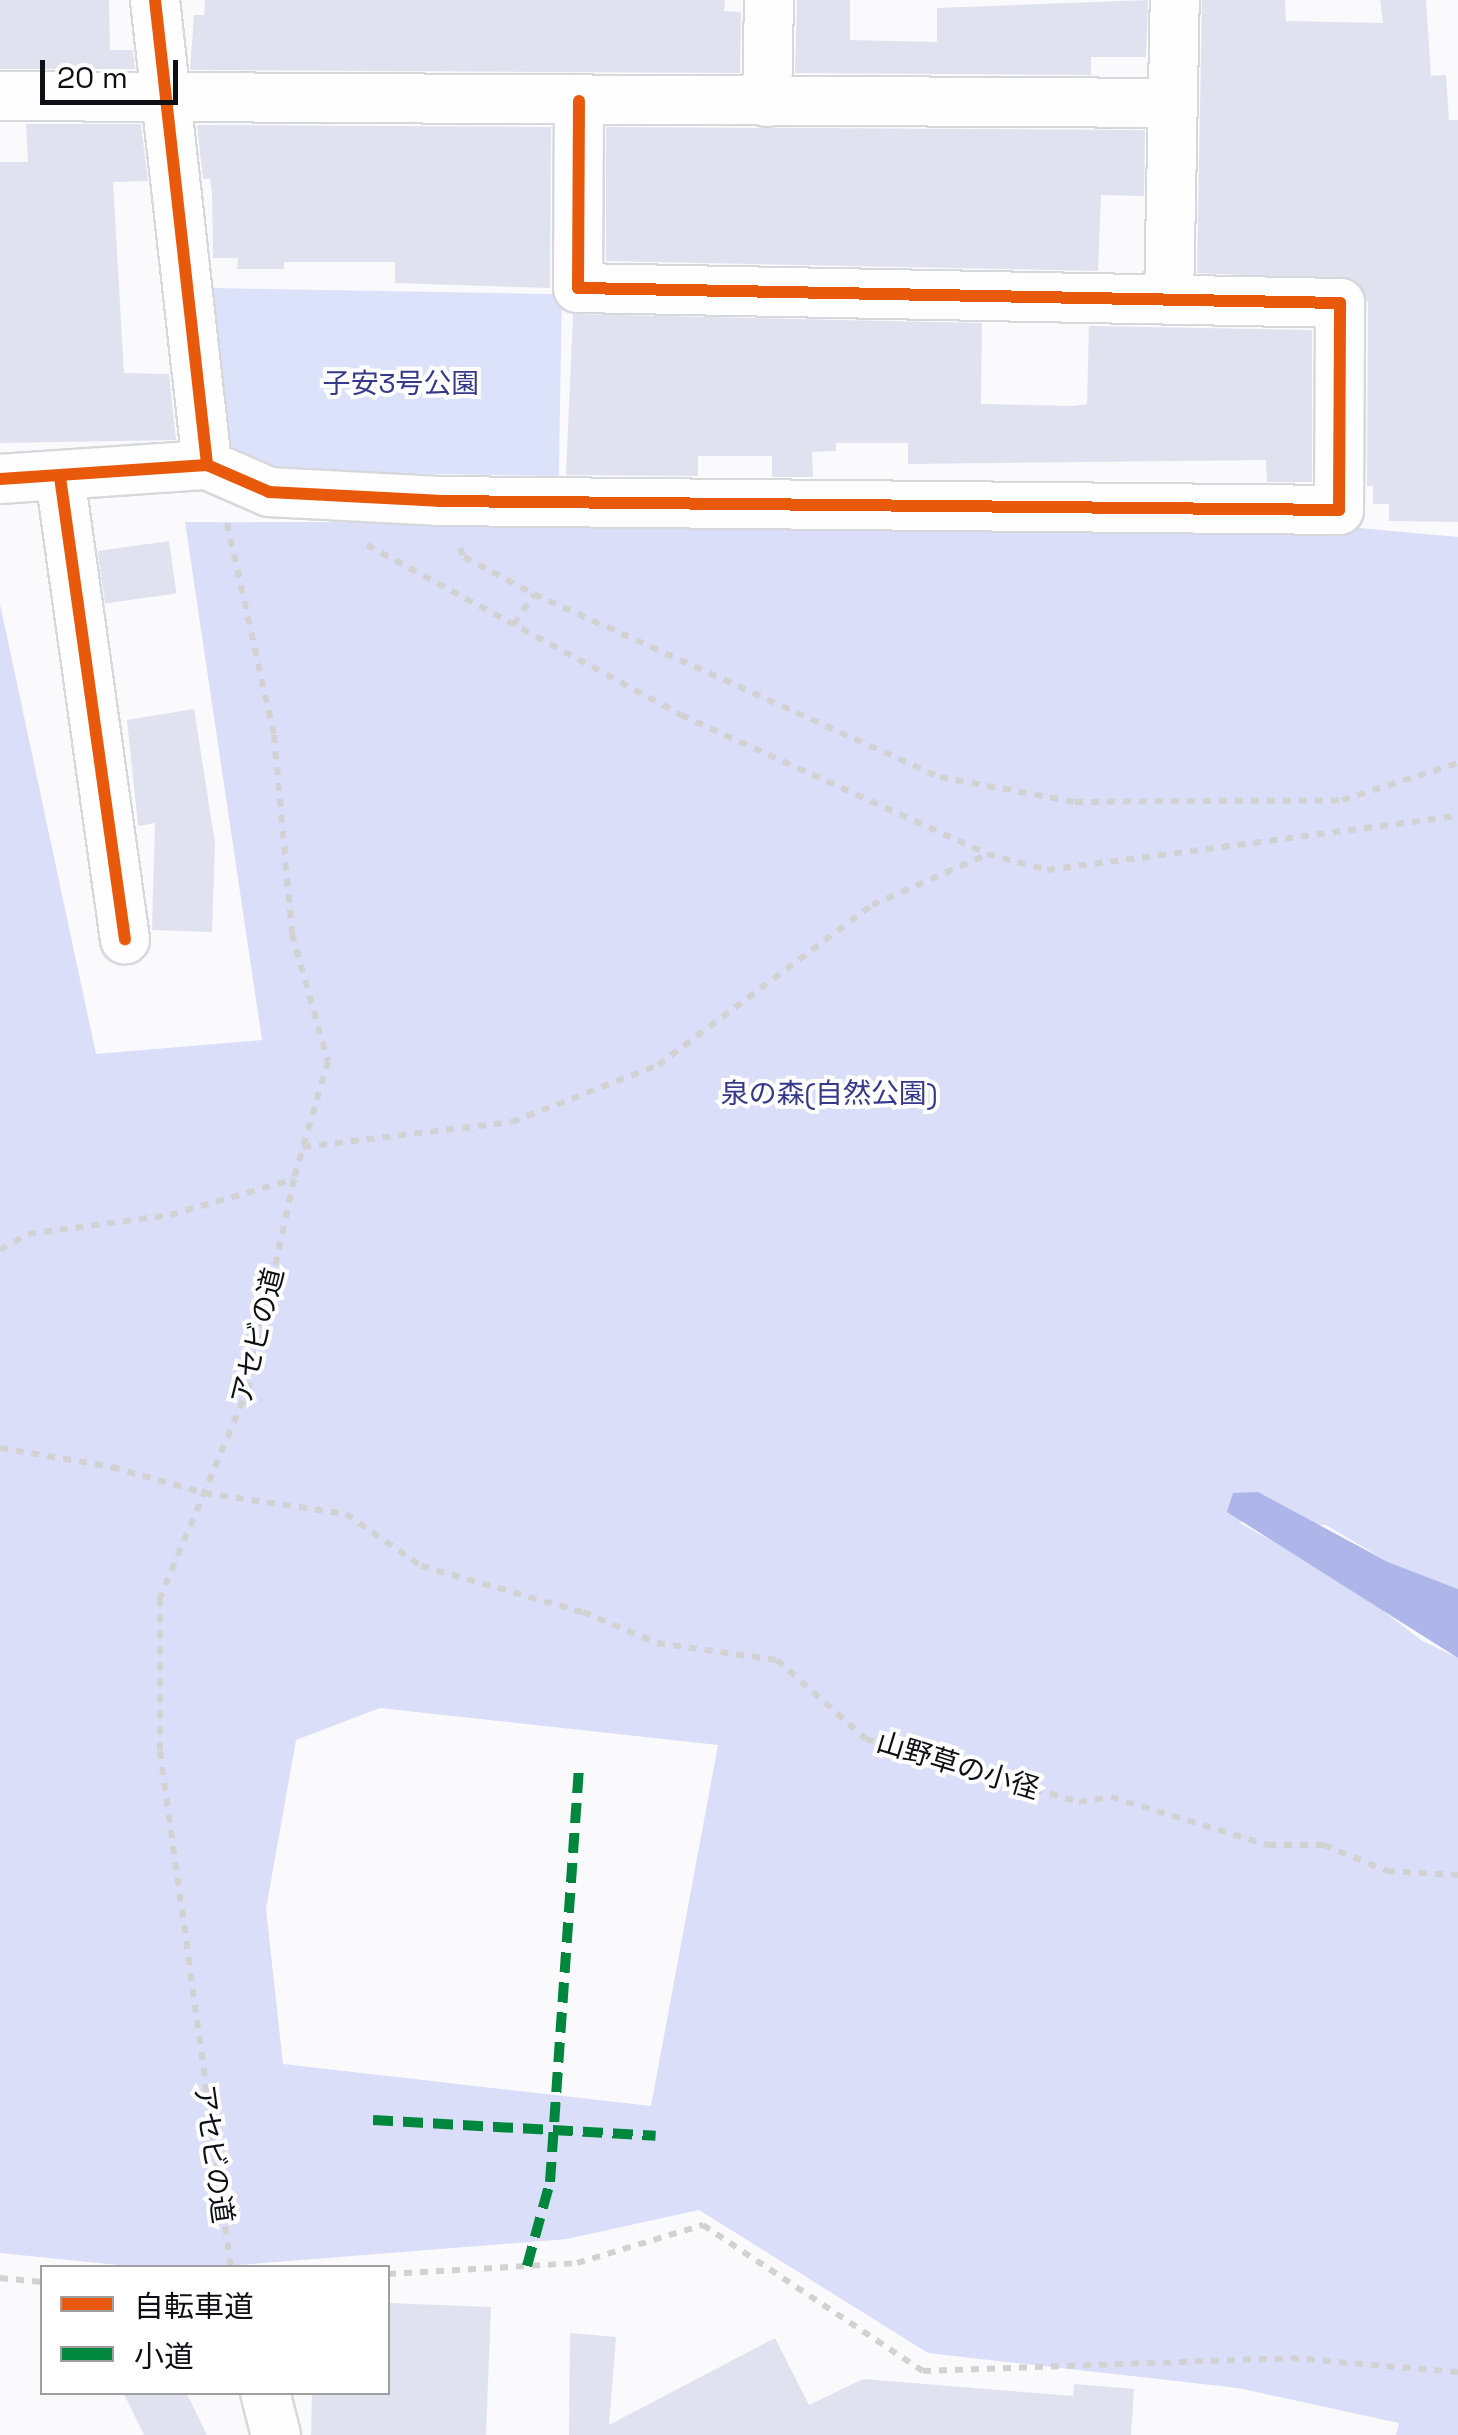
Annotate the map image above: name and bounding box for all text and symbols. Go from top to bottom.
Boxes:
scale bar [45,40,182,102]
text: 20 m [57,58,128,97]
park label: 子安3号公園 [323,366,479,400]
park label: 泉の森(自然公園) [720,1076,938,1110]
street label: アセビの道 [224,1264,290,1408]
street label: 山野草の小径 [873,1724,1043,1806]
street label: アセビの道 [188,2082,240,2226]
legend [40,2265,390,2395]
text: 自転車道 [134,2287,254,2326]
text: 小道 [134,2337,194,2376]

